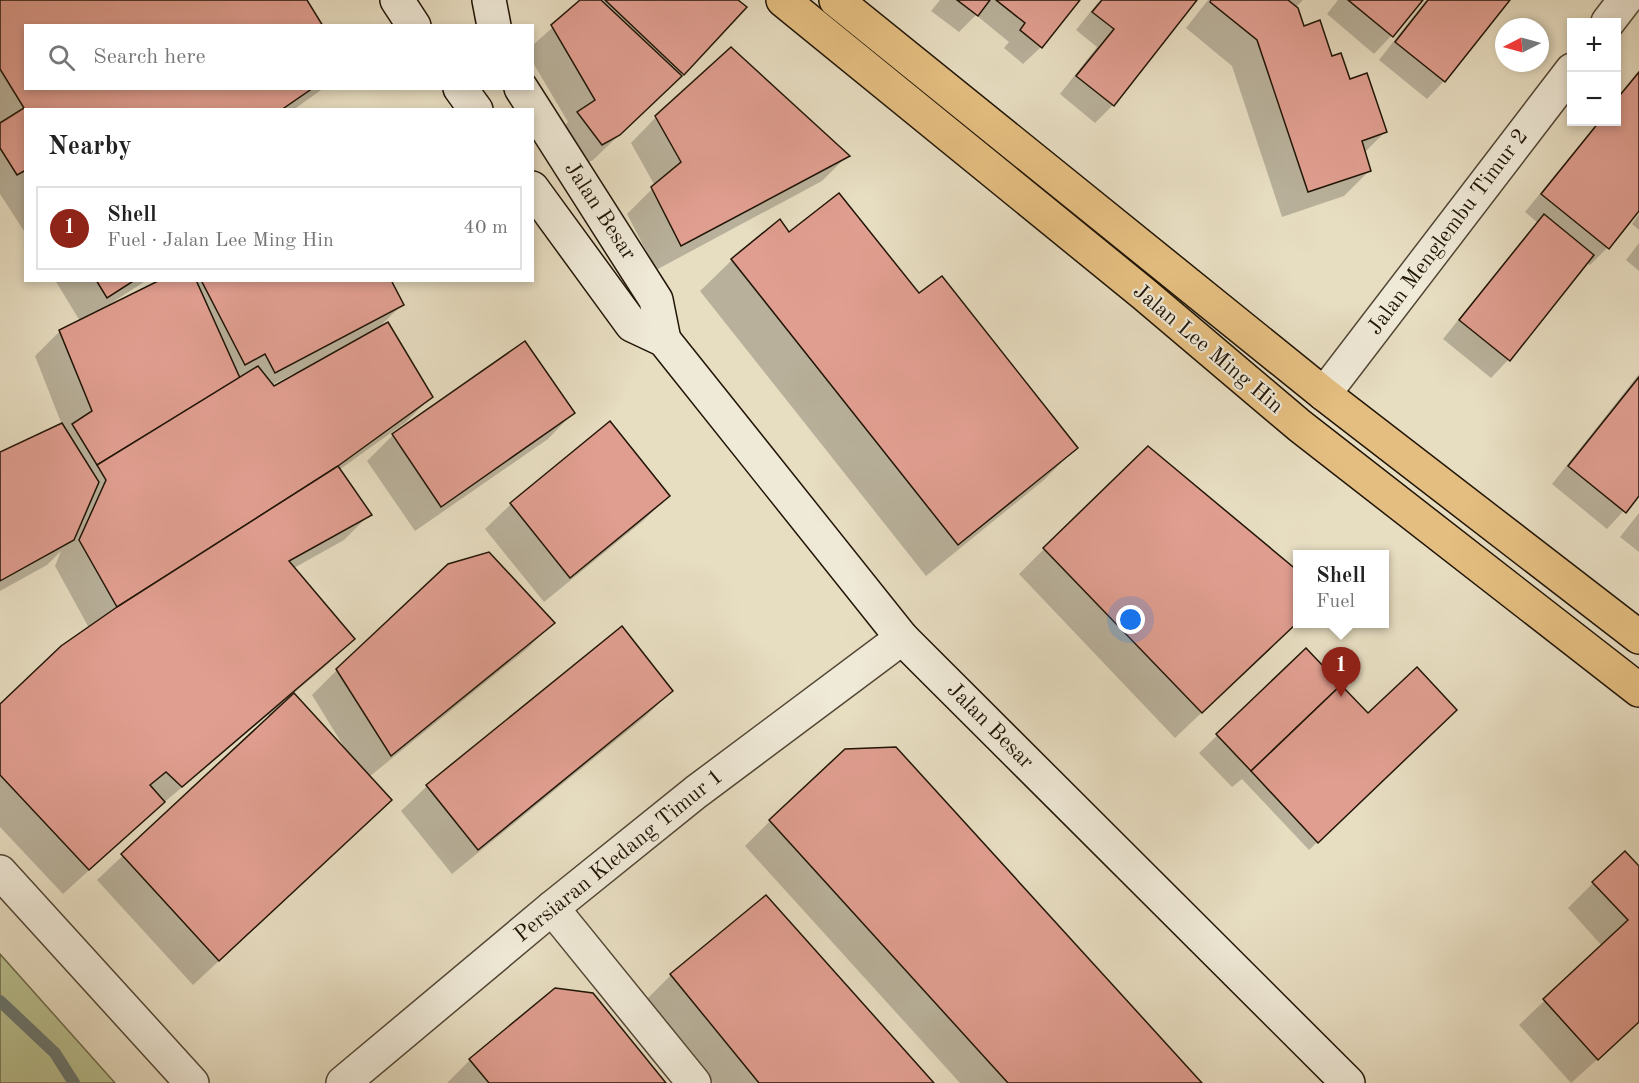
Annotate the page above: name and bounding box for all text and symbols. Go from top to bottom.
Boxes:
north arrow [1495,18,1549,72]
map controls [1567,18,1621,126]
button: + [1567,18,1621,72]
search box [24,24,534,90]
icon: search [45,41,78,74]
text: Search here [93,46,206,68]
button: − [1567,72,1621,126]
street label: Jalan Menglembu Timur 2 [1364,125,1532,339]
text: Nearby [48,134,132,160]
street label: Jalan Besar [560,158,640,264]
text: Shell [107,204,157,226]
text: 1 [64,218,75,238]
text: 40 m [463,218,508,238]
text: Fuel · Jalan Lee Ming Hin [107,231,334,251]
street label: Jalan Lee Ming Hin [1129,280,1287,418]
popup [1293,550,1389,628]
text: Shell [1316,565,1366,587]
text: Fuel [1316,592,1355,612]
your location [1116,605,1145,634]
pin: 1 [1322,648,1360,697]
street label: Jalan Besar [943,679,1037,773]
street label: Persiaran Kledang Timur 1 [511,765,727,947]

